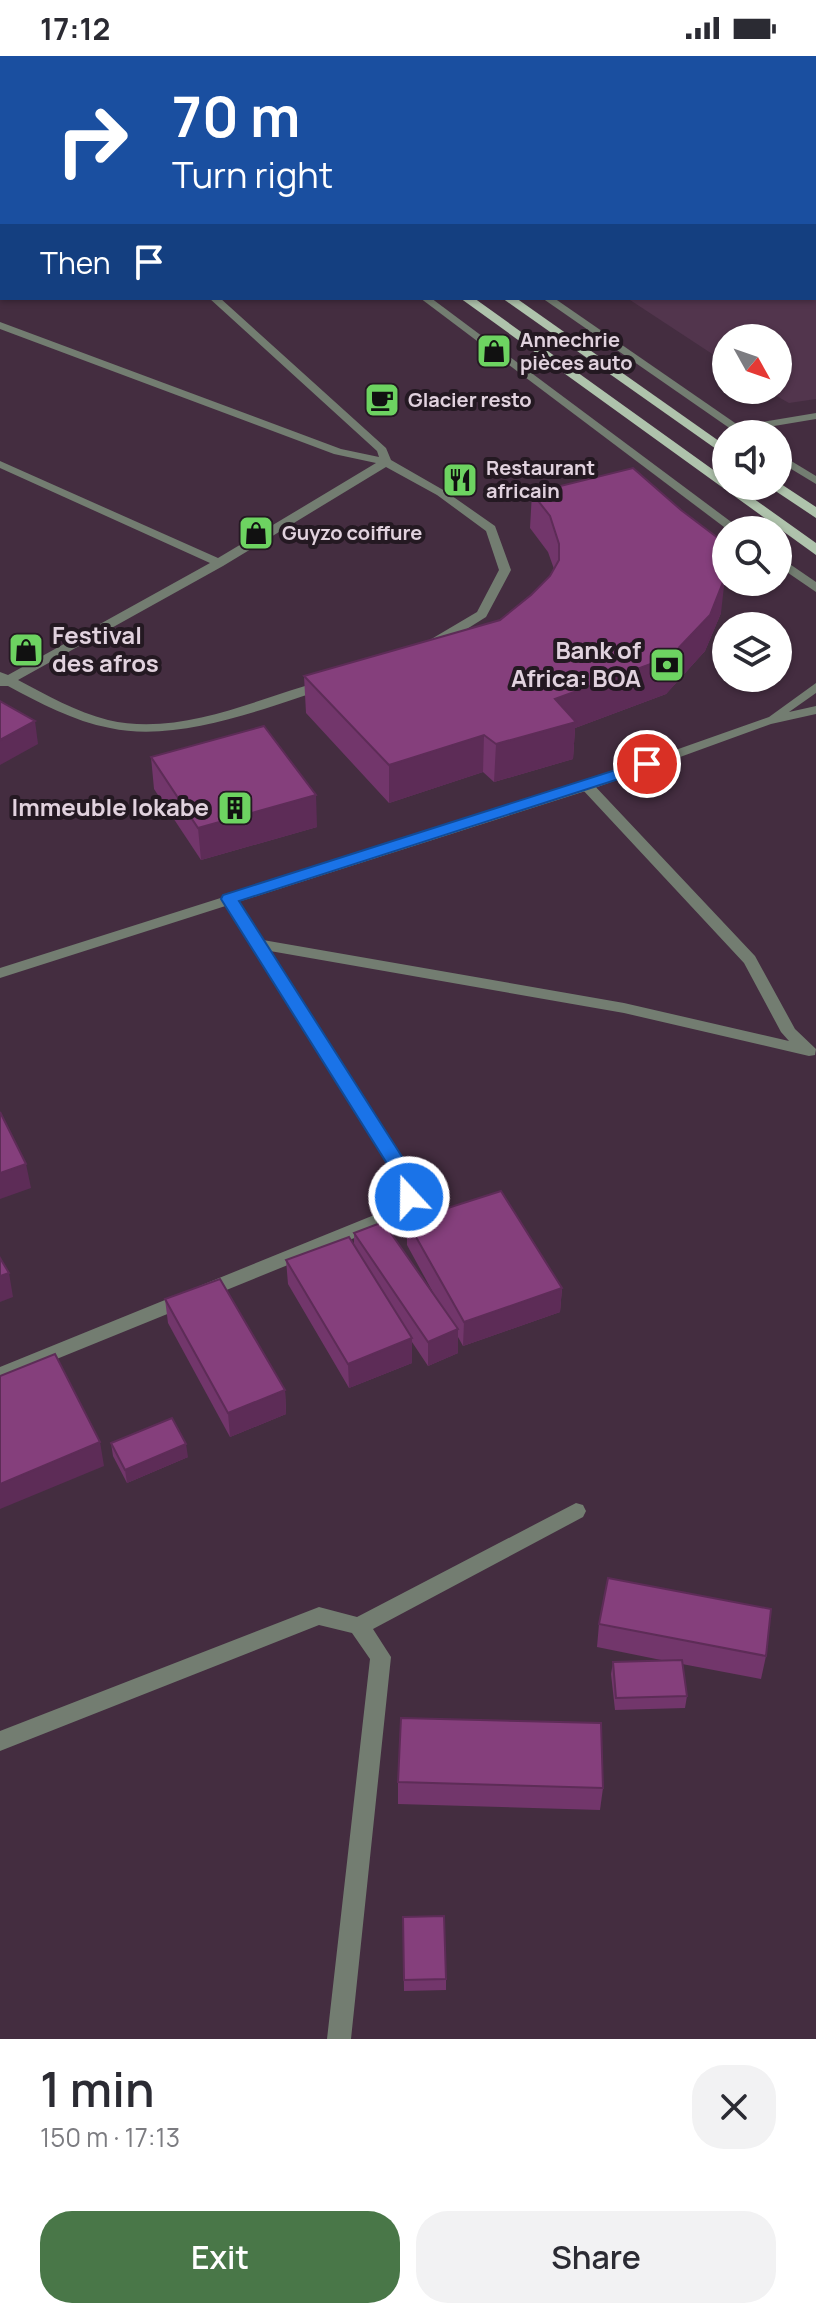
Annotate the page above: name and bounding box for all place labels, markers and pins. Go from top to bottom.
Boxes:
place label: Annechrie pièces auto [520,326,633,376]
shop icon: Annechrie pièces auto [475,332,513,370]
cafe icon: Glacier resto [363,381,401,419]
place label: Glacier resto [408,386,532,413]
place label: Restaurant africain [486,454,595,504]
restaurant icon: Restaurant africain [441,461,479,499]
shop icon: Guyzo coiffure [237,514,275,552]
place label: Guyzo coiffure [282,519,422,546]
place label: Festival des afros [52,618,159,679]
shop icon: Festival des afros [7,631,45,669]
place label: Bank of Africa: BOA [511,633,641,694]
bank icon: Bank of Africa: BOA [648,646,686,684]
pin [613,730,681,798]
building icon: Immeuble lokabe [216,789,254,827]
place label: Immeuble lokabe [12,790,209,823]

